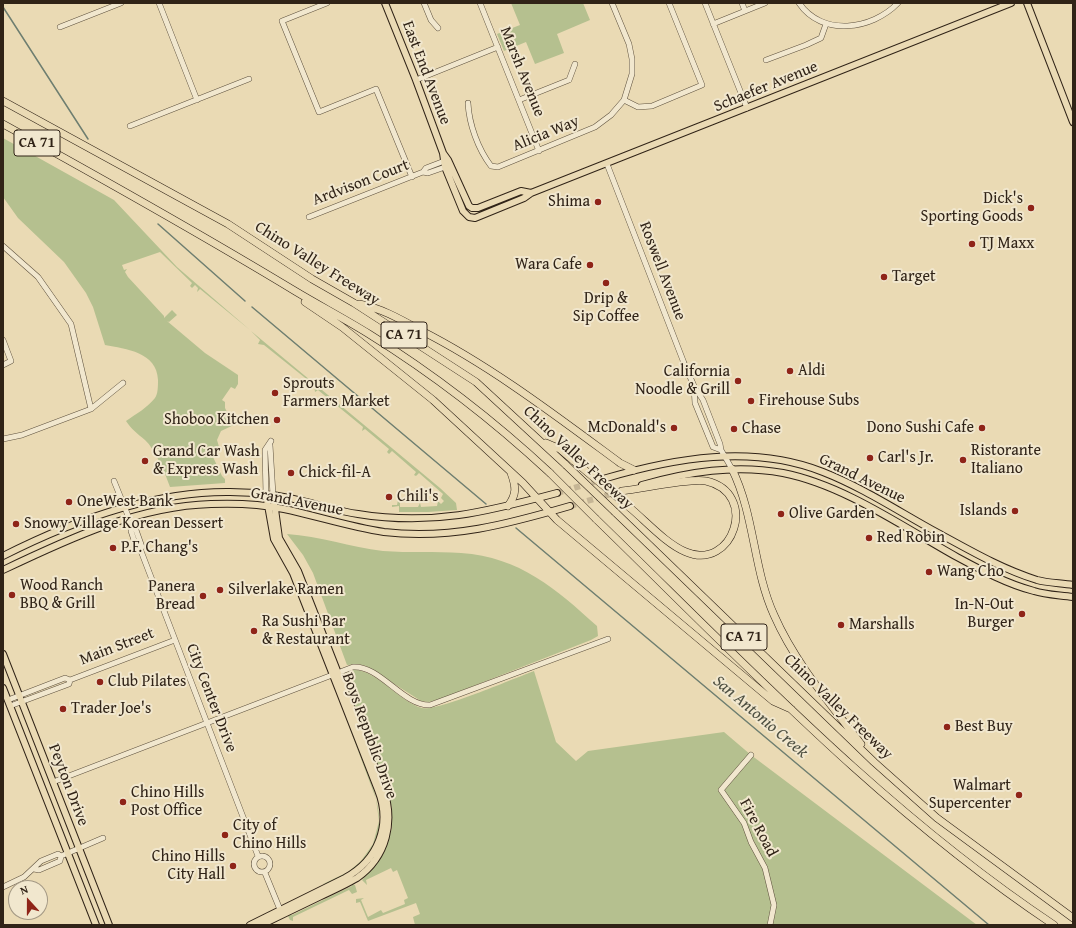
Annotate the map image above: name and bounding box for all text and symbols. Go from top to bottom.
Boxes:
street label: East End Avenue [397,18,455,128]
street label: Marsh Avenue [495,24,549,120]
street label: Schaefer Avenue [711,57,821,117]
street label: Alicia Way [510,112,582,156]
road number: CA 71 [14,130,60,156]
street label: Ardvison Court [310,156,412,210]
place label: Dick's Sporting Goods [921,189,1023,227]
place label: Shima [548,192,590,212]
marker: Shima [593,197,603,207]
marker: Dick's Sporting Goods [1026,203,1036,213]
street label: Chino Valley Freeway [251,218,383,310]
street label: Roswell Avenue [634,219,690,323]
place label: TJ Maxx [980,234,1035,254]
marker: TJ Maxx [967,239,977,249]
place label: Wara Cafe [515,255,582,275]
marker: Wara Cafe [585,260,595,270]
place label: Target [892,267,936,287]
marker: Target [879,272,889,282]
marker: Drip & Sip Coffee [601,278,611,288]
place label: Drip & Sip Coffee [573,289,639,327]
road number: CA 71 [381,322,427,348]
place label: Aldi [798,361,825,381]
place label: California Noodle & Grill [635,362,730,400]
marker: Aldi [785,366,795,376]
place label: Sprouts Farmers Market [283,374,390,412]
marker: California Noodle & Grill [733,376,743,386]
marker: Sprouts Farmers Market [270,388,280,398]
place label: Firehouse Subs [759,391,859,411]
marker: Firehouse Subs [746,396,756,406]
street label: Chino Valley Freeway [519,402,637,514]
place label: Shoboo Kitchen [164,410,269,430]
marker: Shoboo Kitchen [272,415,282,425]
place label: McDonald's [588,418,666,438]
place label: Dono Sushi Cafe [867,418,974,438]
place label: Chase [742,419,781,439]
marker: McDonald's [669,423,679,433]
marker: Dono Sushi Cafe [977,423,987,433]
marker: Chase [729,424,739,434]
place label: Ristorante Italiano [971,441,1041,479]
place label: Grand Car Wash & Express Wash [153,442,260,480]
place label: Carl's Jr. [878,448,934,468]
street label: Grand Avenue [816,450,908,508]
marker: Carl's Jr. [865,453,875,463]
marker: Ristorante Italiano [958,455,968,465]
marker: Grand Car Wash & Express Wash [140,456,150,466]
place label: Chick-fil-A [299,463,371,483]
marker: Chick-fil-A [286,468,296,478]
street label: Grand Avenue [249,484,345,520]
place label: Chili's [397,487,439,507]
place label: OneWest Bank [77,492,173,512]
marker: Chili's [384,492,394,502]
marker: OneWest Bank [64,497,74,507]
place label: Islands [960,501,1007,521]
place label: Olive Garden [789,504,875,524]
marker: Islands [1010,506,1020,516]
marker: Olive Garden [776,509,786,519]
place label: Snowy Village Korean Dessert [24,514,223,534]
marker: Snowy Village Korean Dessert [11,519,21,529]
place label: Red Robin [877,528,945,548]
marker: Red Robin [864,533,874,543]
place label: P.F. Chang's [121,538,198,558]
marker: P.F. Chang's [108,543,118,553]
place label: Wang Cho [937,562,1004,582]
marker: Wang Cho [924,567,934,577]
place label: Wood Ranch BBQ & Grill [20,576,103,614]
place label: Panera Bread [148,577,195,615]
place label: Silverlake Ramen [228,580,344,600]
marker: Silverlake Ramen [215,585,225,595]
marker: Wood Ranch BBQ & Grill [7,590,17,600]
marker: Panera Bread [198,591,208,601]
place label: In-N-Out Burger [955,595,1014,633]
marker: In-N-Out Burger [1017,609,1027,619]
place label: Ra Sushi Bar & Restaurant [262,612,350,650]
place label: Marshalls [849,615,915,635]
marker: Marshalls [836,620,846,630]
street label: Main Street [77,624,157,670]
road number: CA 71 [721,624,767,650]
marker: Ra Sushi Bar & Restaurant [249,626,259,636]
street label: City Center Drive [181,641,241,755]
street label: Chino Valley Freeway [780,650,896,764]
street label: Boys Republic Drive [337,670,401,802]
water label: San Antonio Creek [708,671,812,763]
place label: Club Pilates [108,672,186,692]
marker: Club Pilates [95,677,105,687]
place label: Trader Joe's [71,699,151,719]
marker: Trader Joe's [58,704,68,714]
place label: Best Buy [955,717,1013,737]
marker: Best Buy [942,722,952,732]
street label: Peyton Drive [44,741,92,829]
place label: Walmart Supercenter [929,776,1011,814]
place label: Chino Hills Post Office [131,783,204,821]
marker: Walmart Supercenter [1014,790,1024,800]
street label: Fire Road [735,796,781,860]
marker: Chino Hills Post Office [118,797,128,807]
place label: City of Chino Hills [233,816,306,854]
marker: City of Chino Hills [220,830,230,840]
place label: Chino Hills City Hall [152,847,225,885]
marker: Chino Hills City Hall [228,861,238,871]
north arrow [8,880,48,920]
text: N [18,881,30,899]

